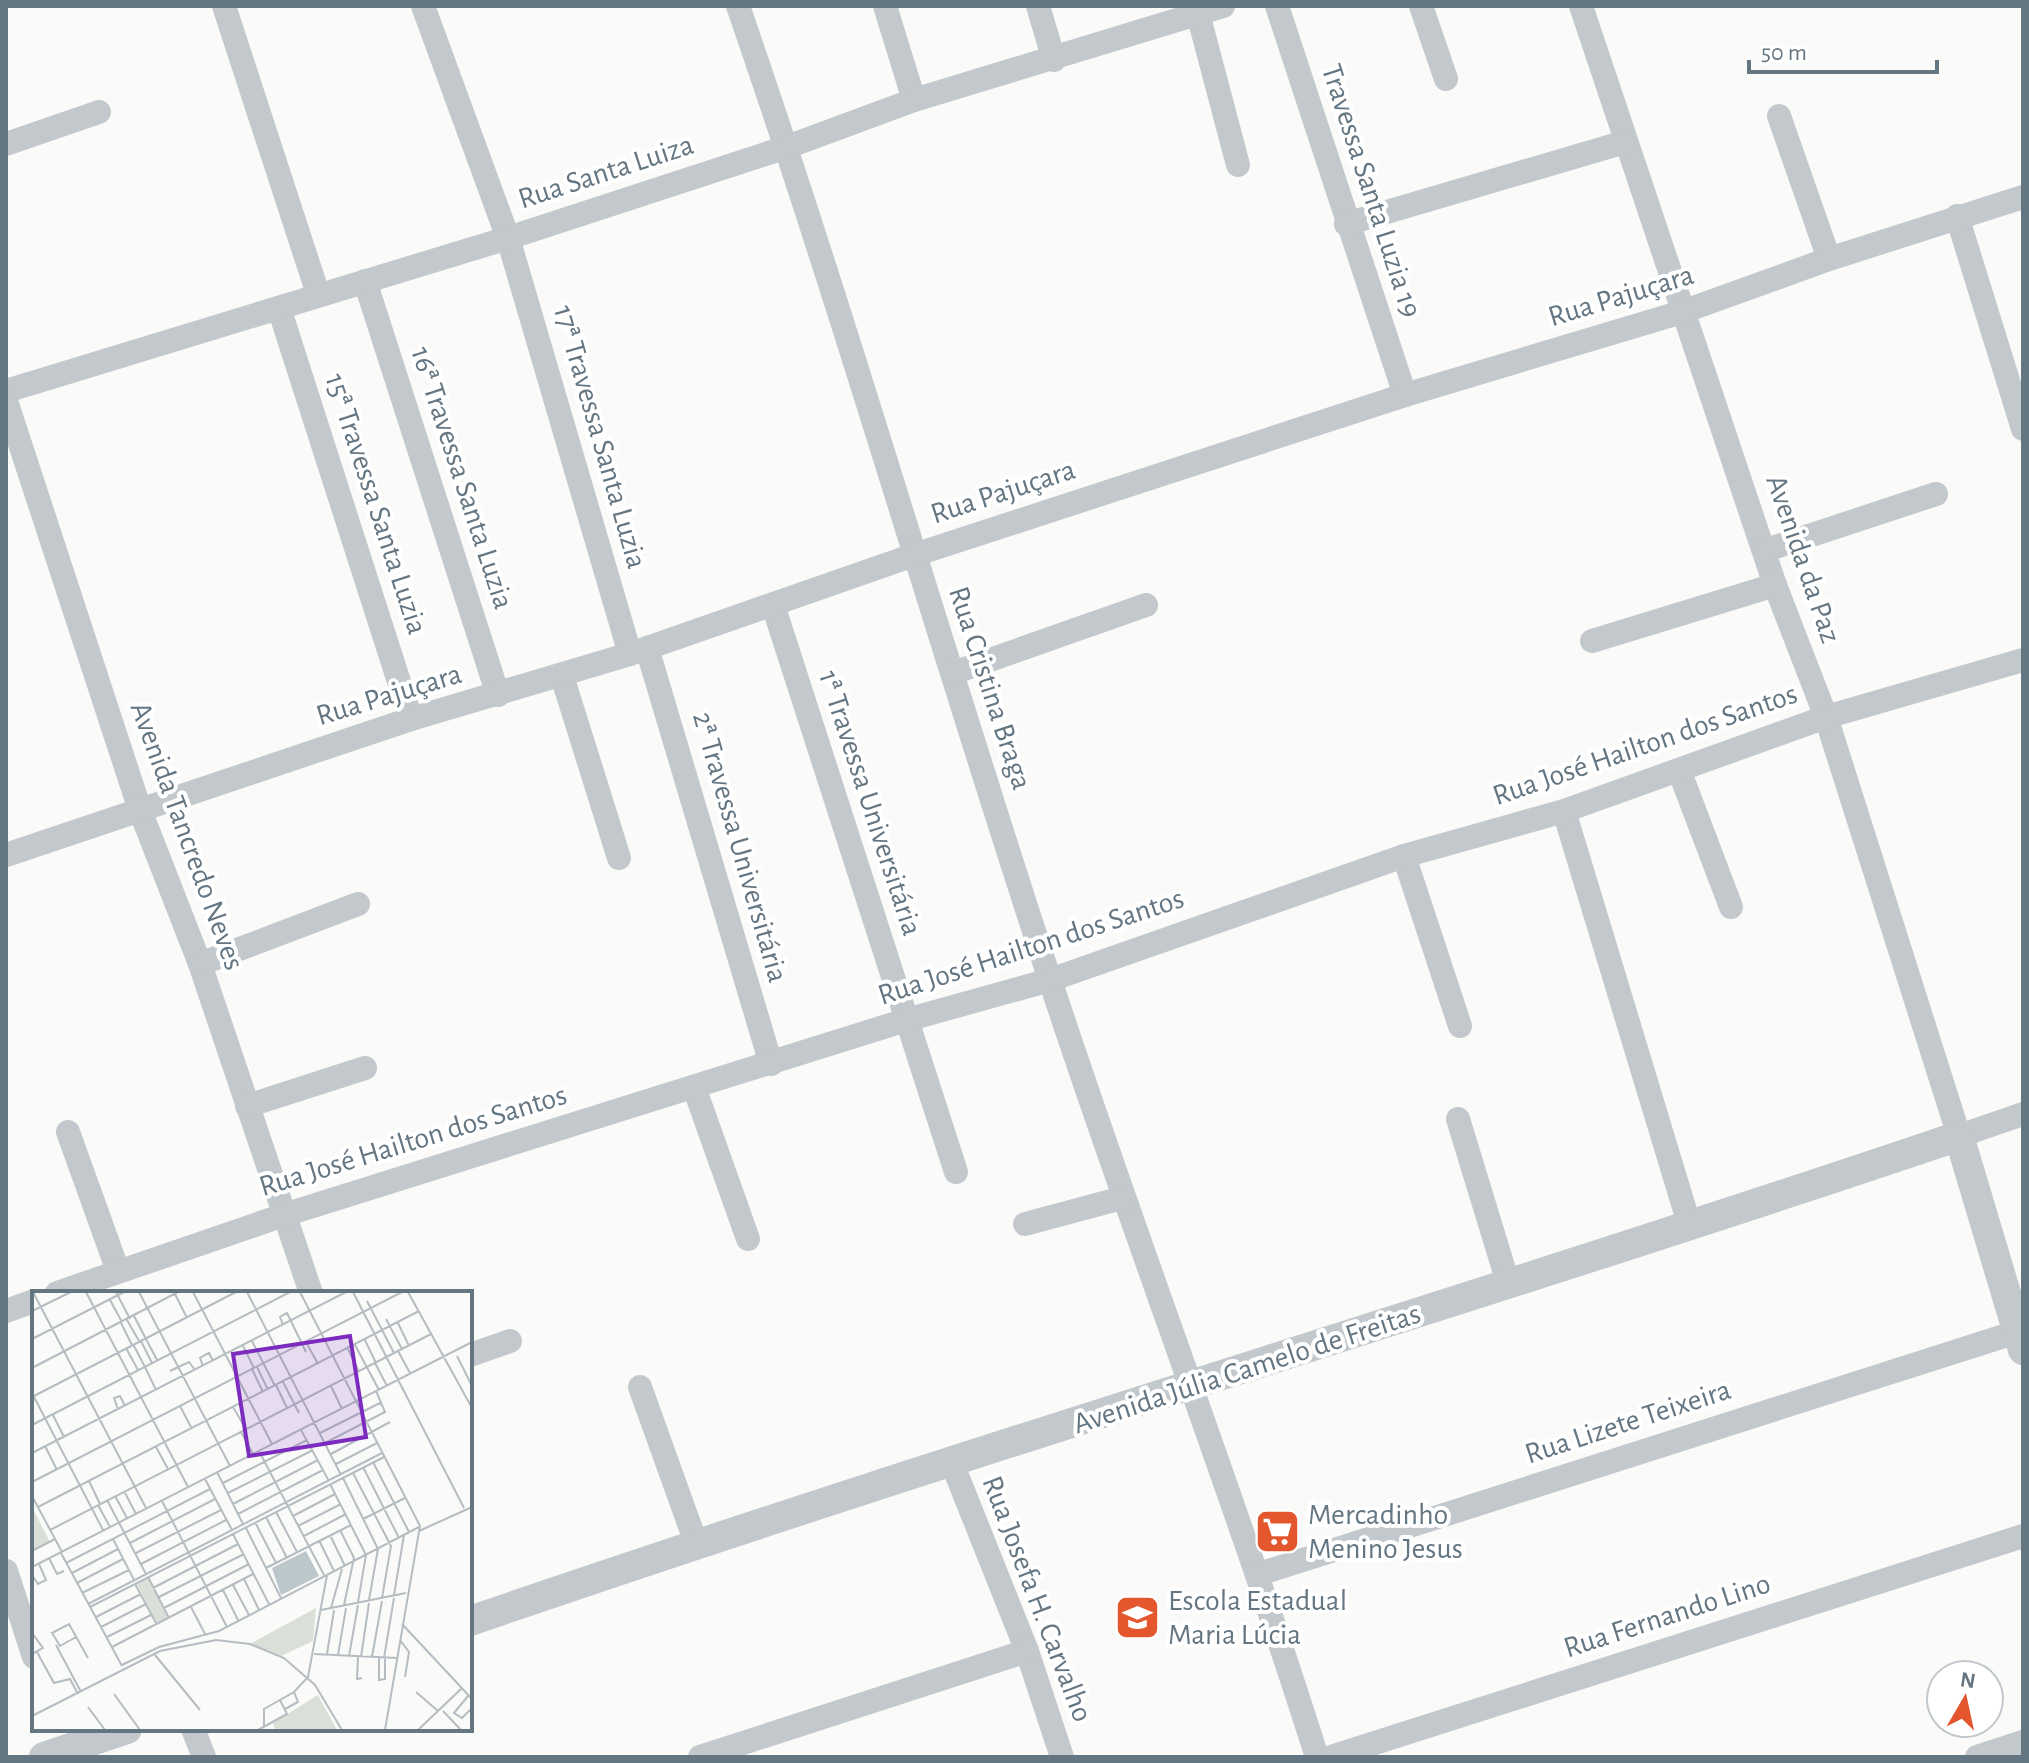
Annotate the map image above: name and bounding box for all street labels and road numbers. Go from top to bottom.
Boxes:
street label: Travessa Santa Luzia 19 [1316,61,1426,321]
street label: Rua Santa Luiza [515,130,697,214]
street label: Rua Pajuçara [1545,260,1697,332]
street label: 17ª Travessa Santa Luzia [548,302,652,572]
street label: 16ª Travessa Santa Luzia [405,343,519,613]
street label: 15ª Travessa Santa Luzia [320,370,432,638]
street label: Rua Pajuçara [927,455,1079,529]
street label: Avenida da Paz [1760,471,1846,647]
street label: Rua Cristina Braga [943,583,1037,793]
street label: Rua Pajuçara [313,659,465,731]
street label: 1ª Travessa Universitária [813,667,927,939]
street label: Rua José Hailton dos Santos [1489,679,1801,811]
street label: Avenida Tancredo Neves [125,698,249,974]
street label: 2ª Travessa Universitária [687,708,793,986]
street label: Rua José Hailton dos Santos [874,883,1188,1011]
street label: Rua José Hailton dos Santos [256,1080,570,1202]
street label: Avenida Júlia Camelo de Freitas [1070,1299,1424,1439]
street label: Rua Lizete Teixeira [1521,1375,1735,1469]
street label: Rua Josefa H. Carvalho [976,1472,1098,1726]
street label: Rua Fernando Lino [1560,1568,1774,1664]

